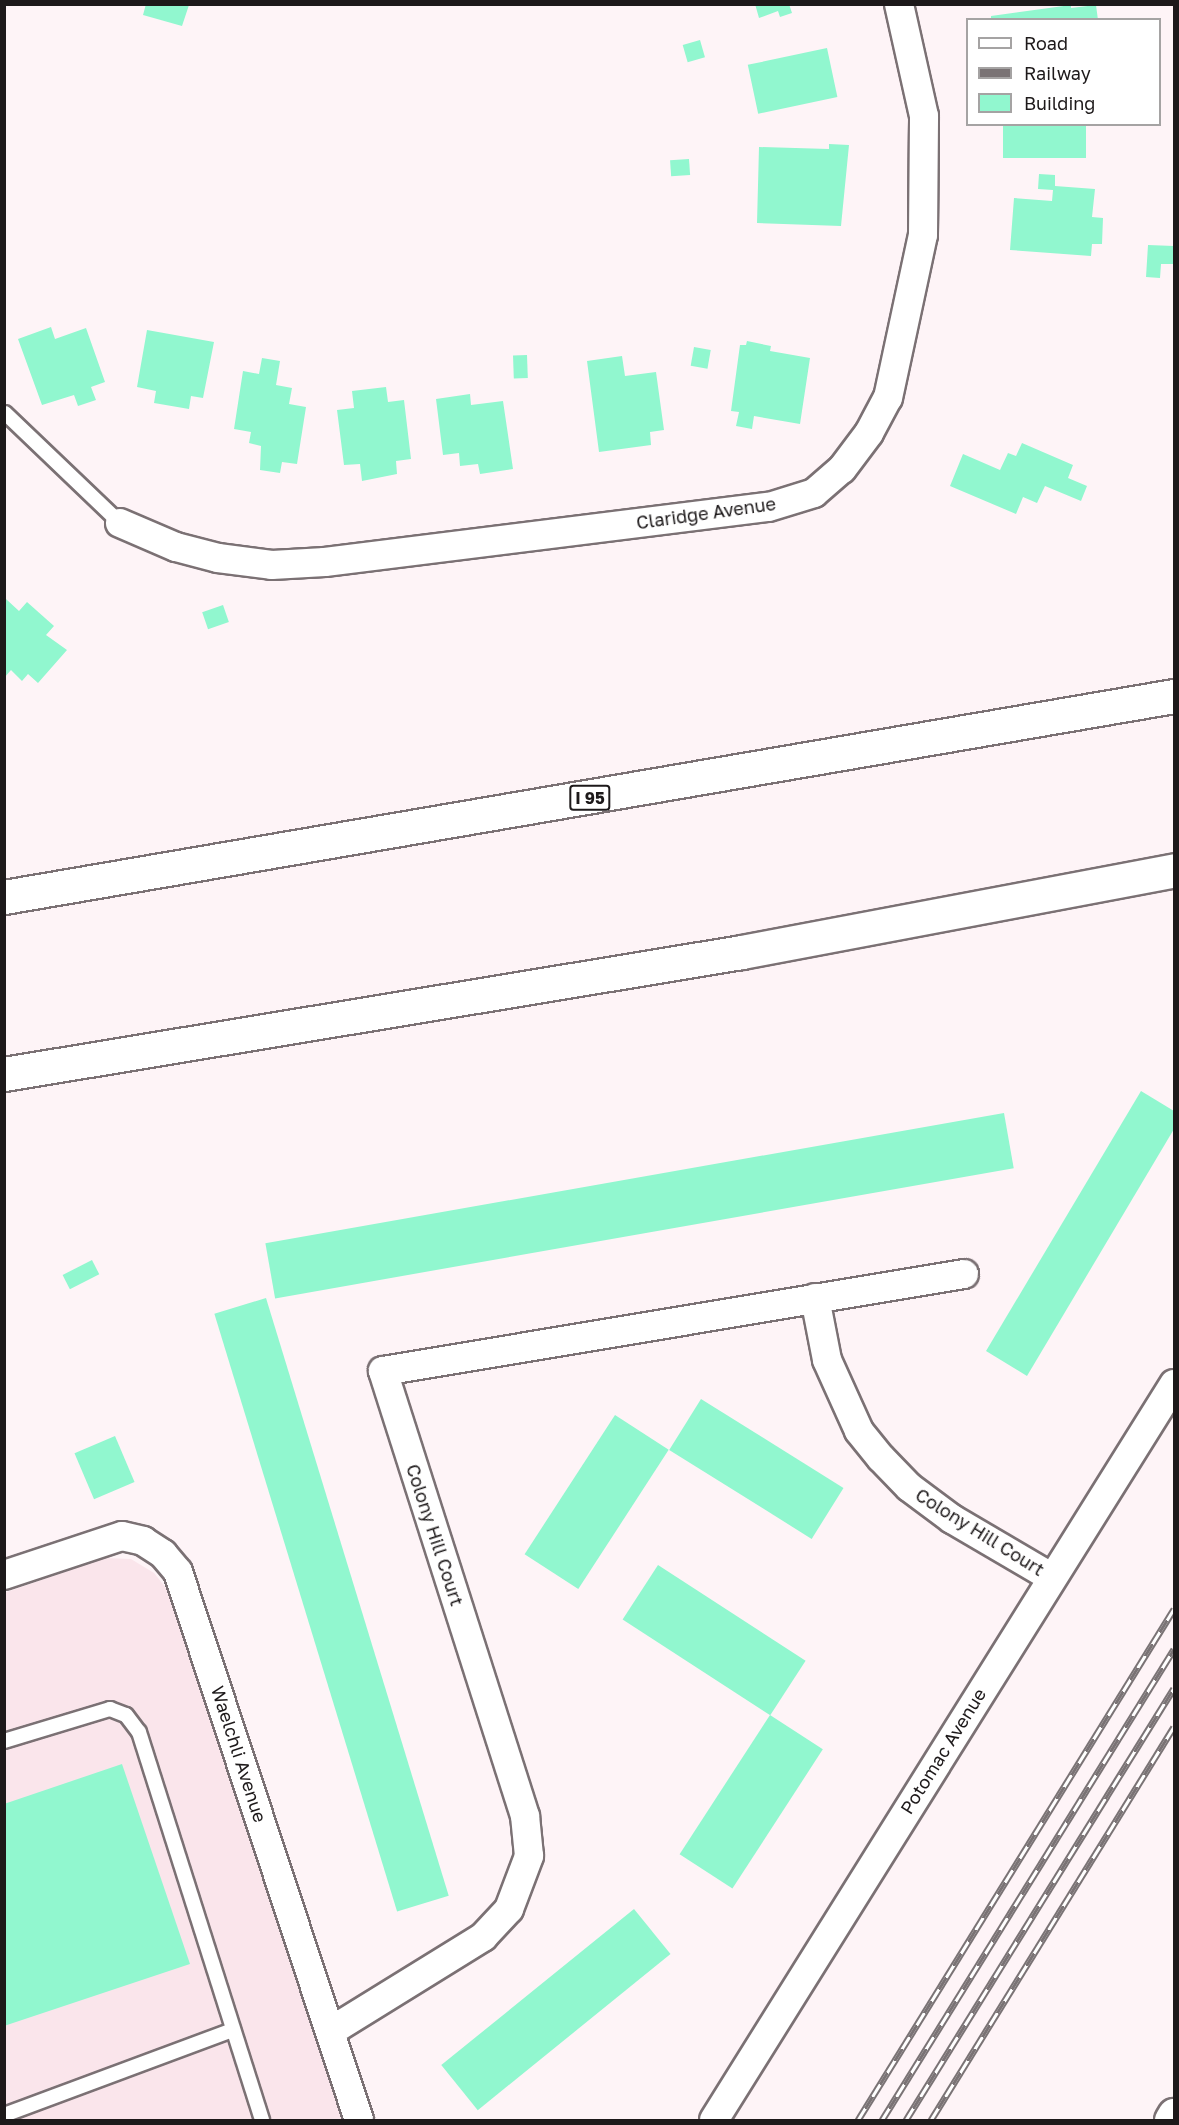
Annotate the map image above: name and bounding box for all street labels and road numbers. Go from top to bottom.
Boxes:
street label: Claridge Avenue [635,493,777,533]
road number: I 95 [569,785,611,811]
street label: Colony Hill Court [402,1461,468,1609]
street label: Colony Hill Court [912,1484,1048,1580]
street label: Waelchli Avenue [207,1683,271,1825]
street label: Potomac Avenue [896,1684,990,1818]

